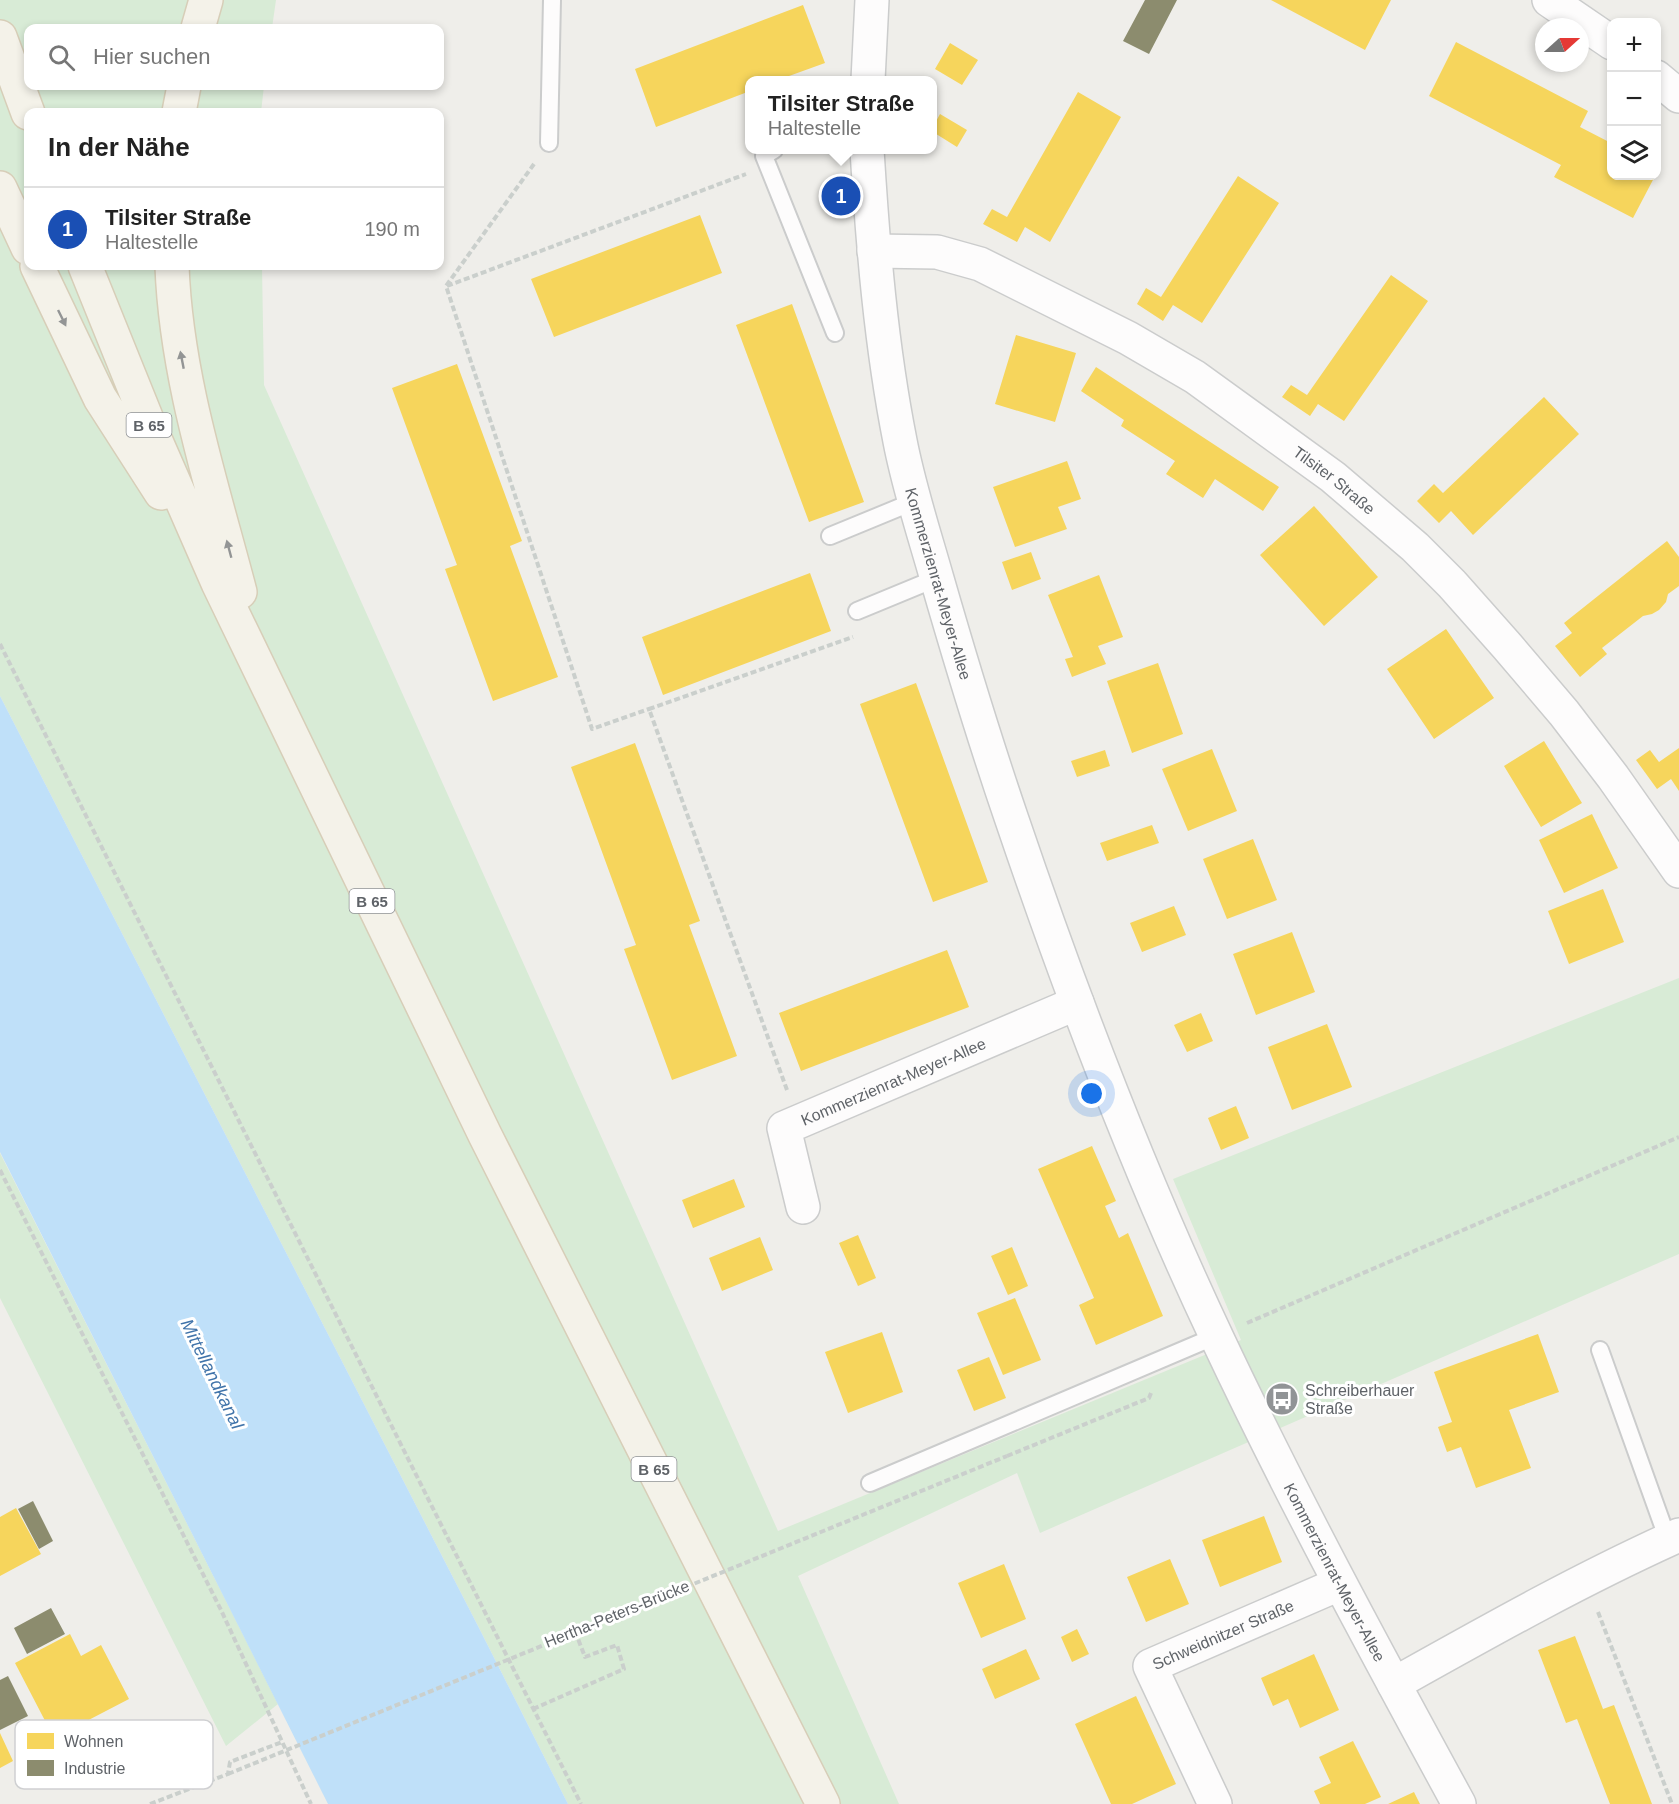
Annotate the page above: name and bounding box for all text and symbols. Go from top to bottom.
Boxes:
north arrow [1535,18,1589,72]
map controls [1607,18,1661,180]
button: + [1607,18,1661,72]
search box [24,24,444,90]
icon: search [45,41,78,74]
text: Hier suchen [93,44,210,69]
button: − [1607,72,1661,126]
popup [745,76,937,154]
text: Tilsiter Straße [768,91,914,116]
text: Haltestelle [768,117,861,139]
button: layers [1607,126,1661,180]
text: In der Nähe [48,132,190,162]
pin: 1 [822,174,860,218]
text: Tilsiter Straße [105,205,251,230]
text: 1 [62,218,73,240]
text: 190 m [364,218,420,240]
text: Haltestelle [105,231,198,253]
one-way arrow [58,310,67,327]
one-way arrow [177,350,186,369]
road number: B 65 [126,413,172,437]
street label: Tilsiter Straße [1290,443,1378,518]
street label: Kommerzienrat-Meyer-Allee [903,486,975,682]
one-way arrow [223,540,233,558]
road number: B 65 [350,889,394,913]
street label: Kommerzienrat-Meyer-Allee [798,1034,988,1128]
your location [1077,1079,1106,1108]
water label: Mittellandkanal [177,1316,248,1433]
bus stop icon: Schreiberhauer Straße [1264,1381,1300,1417]
place label: Schreiberhauer Straße [1305,1382,1415,1417]
road number: B 65 [632,1457,676,1481]
street label: Kommerzienrat-Meyer-Allee [1281,1480,1389,1664]
street label: Hertha-Peters-Brücke [542,1577,692,1651]
street label: Schweidnitzer Straße [1150,1596,1296,1672]
legend [15,1720,213,1789]
text: Wohnen [64,1733,123,1750]
text: Industrie [64,1760,125,1777]

